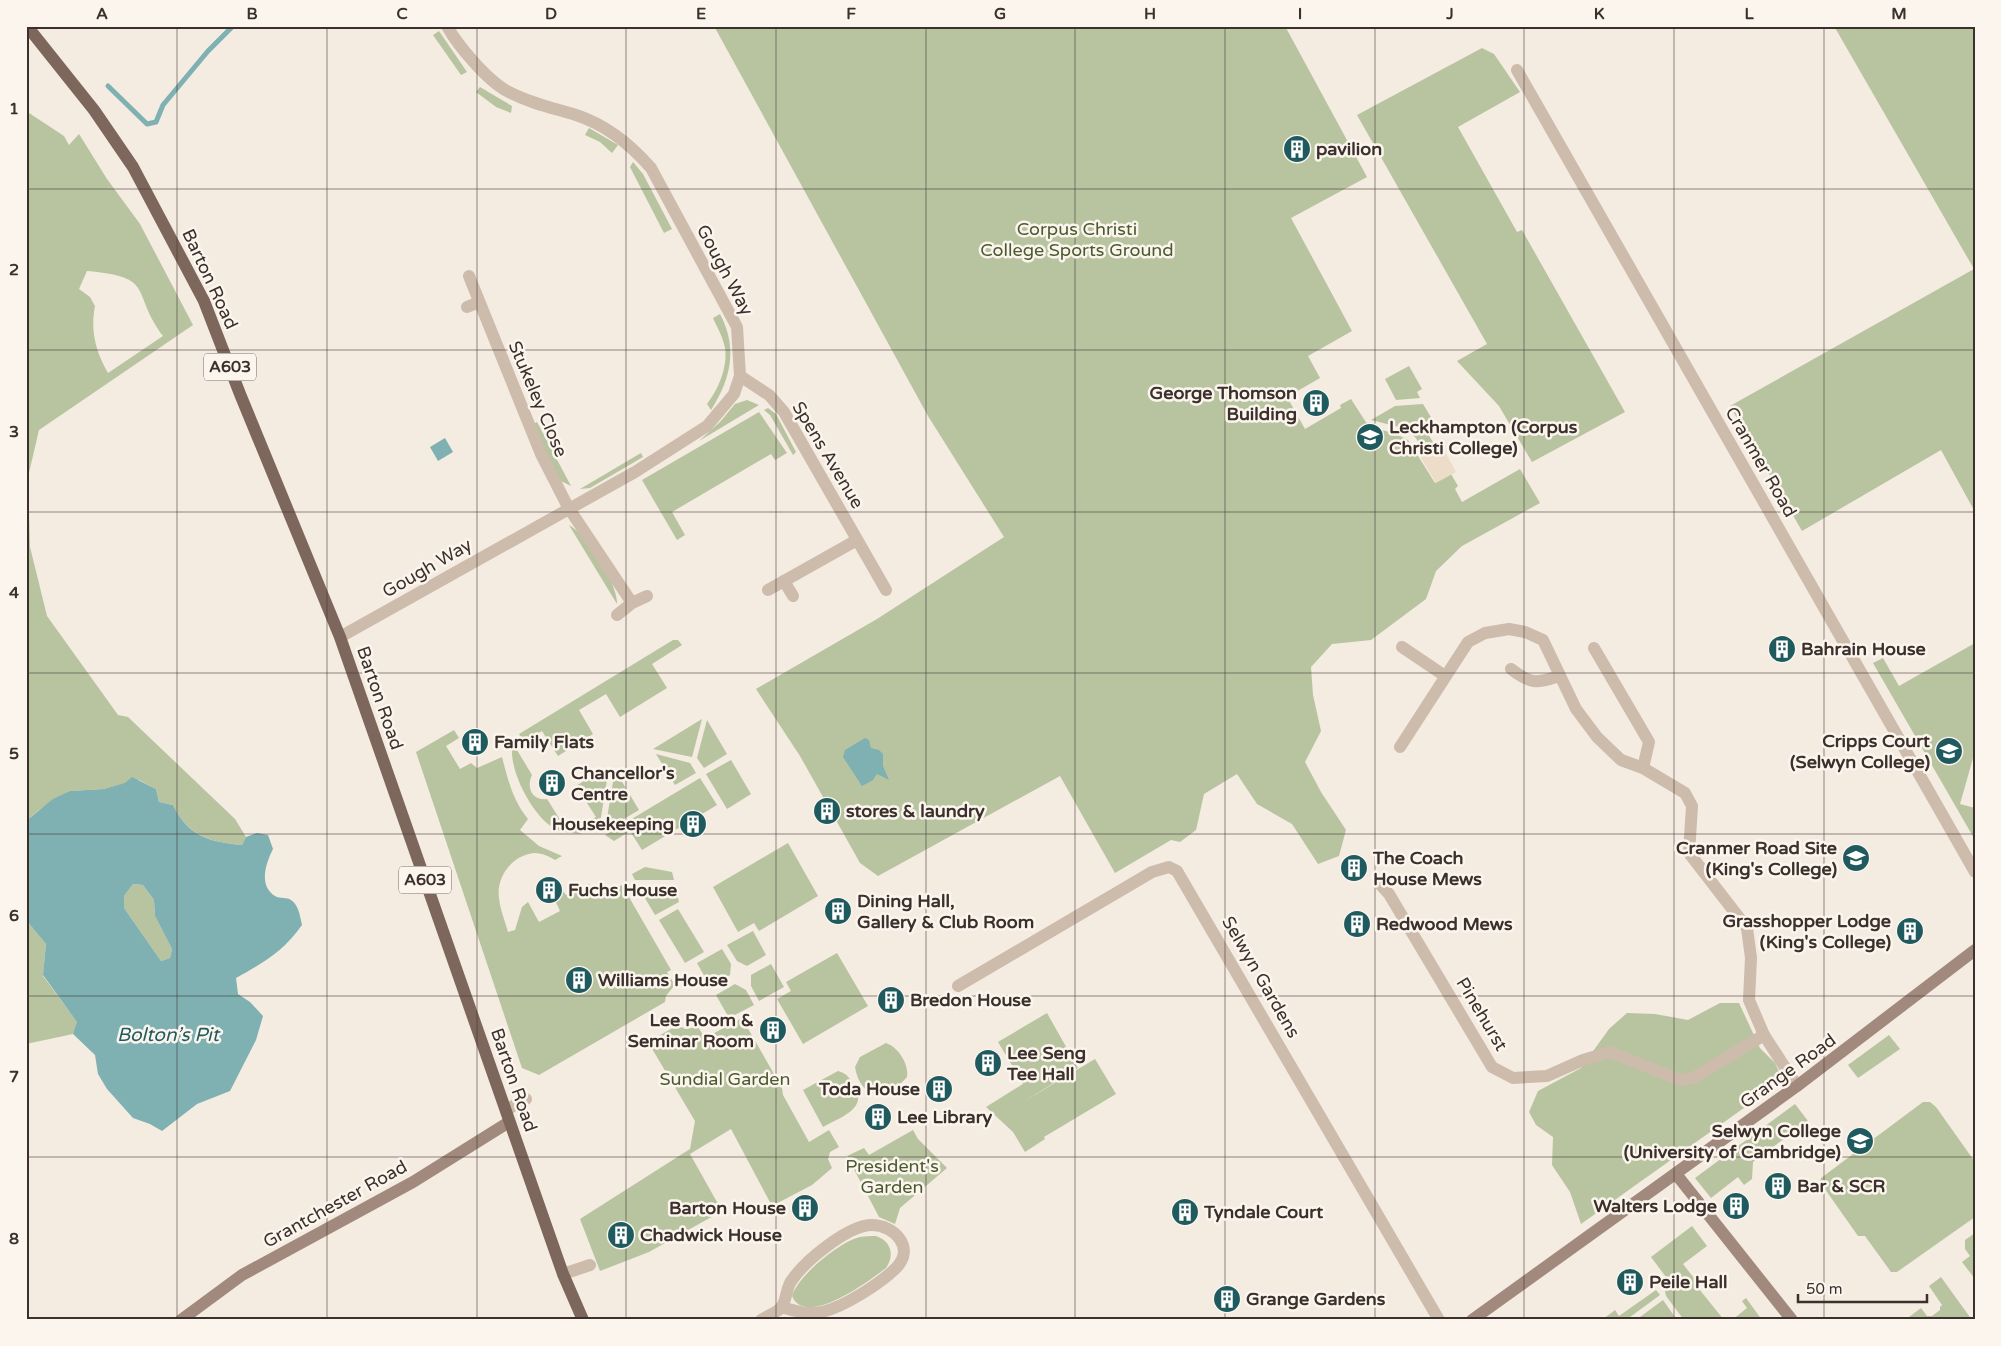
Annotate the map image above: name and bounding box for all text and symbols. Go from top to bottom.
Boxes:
text: A [96,4,108,24]
text: B [246,4,258,24]
text: C [396,4,408,24]
text: D [545,4,557,24]
text: E [696,4,706,24]
text: F [846,4,856,24]
text: G [994,4,1006,24]
text: H [1144,4,1156,24]
text: I [1298,4,1302,24]
text: J [1445,4,1454,24]
text: K [1594,4,1605,24]
text: L [1744,4,1754,24]
text: M [1891,4,1907,24]
text: 1 [9,99,19,119]
building icon: pavilion [1282,134,1312,164]
place label: pavilion [1316,138,1382,160]
park label: Corpus Christi College Sports Ground [980,218,1174,261]
street label: Gough Way [692,221,758,319]
street label: Barton Road [177,225,243,333]
text: 2 [9,260,19,280]
street label: Stukeley Close [504,338,572,460]
road number: A603 [204,354,256,381]
place label: George Thomson Building [1150,382,1297,425]
building icon: George Thomson Building [1301,388,1331,418]
street label: Spens Avenue [787,397,869,513]
street label: Cranmer Road [1721,403,1801,521]
place label: Leckhampton (Corpus Christi College) [1389,416,1578,459]
text: 3 [9,422,19,442]
school or university icon: Leckhampton (Corpus Christi College) [1355,422,1385,452]
street label: Gough Way [378,533,476,602]
text: 4 [9,583,19,603]
building icon: Bahrain House [1767,634,1797,664]
place label: Bahrain House [1801,638,1926,660]
street label: Barton Road [352,643,408,753]
building icon: Family Flats [460,727,490,757]
place label: Cripps Court (Selwyn College) [1790,730,1930,773]
place label: Family Flats [494,731,595,753]
school or university icon: Cripps Court (Selwyn College) [1934,736,1964,766]
text: 5 [9,744,19,764]
place label: Chancellor's Centre [571,762,675,805]
building icon: Chancellor's Centre [537,768,567,798]
building icon: stores & laundry [812,796,842,826]
place label: stores & laundry [846,800,985,822]
building icon: Housekeeping [678,809,708,839]
place label: Housekeeping [552,813,674,835]
place label: Cranmer Road Site (King's College) [1676,837,1837,880]
school or university icon: Cranmer Road Site (King's College) [1841,843,1871,873]
place label: The Coach House Mews [1372,847,1482,890]
building icon: The Coach House Mews [1339,853,1369,883]
road number: A603 [399,866,451,894]
building icon: Fuchs House [534,875,564,905]
place label: Fuchs House [568,879,677,901]
place label: Dining Hall, Gallery & Club Room [857,890,1034,933]
building icon: Dining Hall, Gallery & Club Room [823,896,853,926]
text: 6 [9,906,19,926]
building icon: Redwood Mews [1342,909,1372,939]
place label: Grasshopper Lodge (King's College) [1722,910,1891,953]
street label: Selwyn Gardens [1217,912,1305,1042]
place label: Redwood Mews [1376,913,1513,935]
building icon: Grasshopper Lodge (King's College) [1895,916,1925,946]
building icon: Williams House [564,965,594,995]
place label: Williams House [598,969,728,991]
street label: Pinehurst [1452,973,1513,1055]
building icon: Bredon House [876,985,906,1015]
place label: Bredon House [910,989,1031,1011]
place label: Lee Room & Seminar Room [628,1009,754,1052]
building icon: Lee Room & Seminar Room [758,1015,788,1045]
water label: Bolton’s Pit [117,1024,222,1046]
street label: Barton Road [486,1025,542,1135]
street label: Grange Road [1736,1029,1840,1113]
place label: Lee Seng Tee Hall [1006,1042,1086,1085]
building icon: Lee Seng Tee Hall [973,1048,1003,1078]
text: 7 [9,1067,19,1087]
park label: Sundial Garden [660,1068,790,1090]
building icon: Toda House [924,1074,954,1104]
place label: Toda House [818,1078,920,1100]
building icon: Lee Library [863,1102,893,1132]
place label: Lee Library [897,1106,993,1128]
place label: Selwyn College (University of Cambridge) [1624,1120,1841,1163]
school or university icon: Selwyn College (University of Cambridge) [1845,1126,1875,1156]
street label: Grantchester Road [259,1155,411,1253]
park label: President's Garden [845,1155,939,1198]
building icon: Bar & SCR [1763,1171,1793,1201]
place label: Bar & SCR [1797,1175,1885,1197]
building icon: Walters Lodge [1721,1191,1751,1221]
building icon: Barton House [790,1193,820,1223]
place label: Walters Lodge [1594,1195,1717,1217]
place label: Barton House [669,1197,786,1219]
building icon: Tyndale Court [1170,1197,1200,1227]
place label: Tyndale Court [1203,1201,1323,1223]
building icon: Chadwick House [606,1220,636,1250]
place label: Chadwick House [640,1224,782,1246]
text: 8 [9,1229,19,1249]
building icon: Peile Hall [1615,1267,1645,1297]
place label: Peile Hall [1649,1271,1728,1293]
scale bar [1798,1271,1927,1303]
text: 50 m [1806,1280,1843,1298]
building icon: Grange Gardens [1212,1284,1242,1314]
place label: Grange Gardens [1246,1288,1386,1310]

